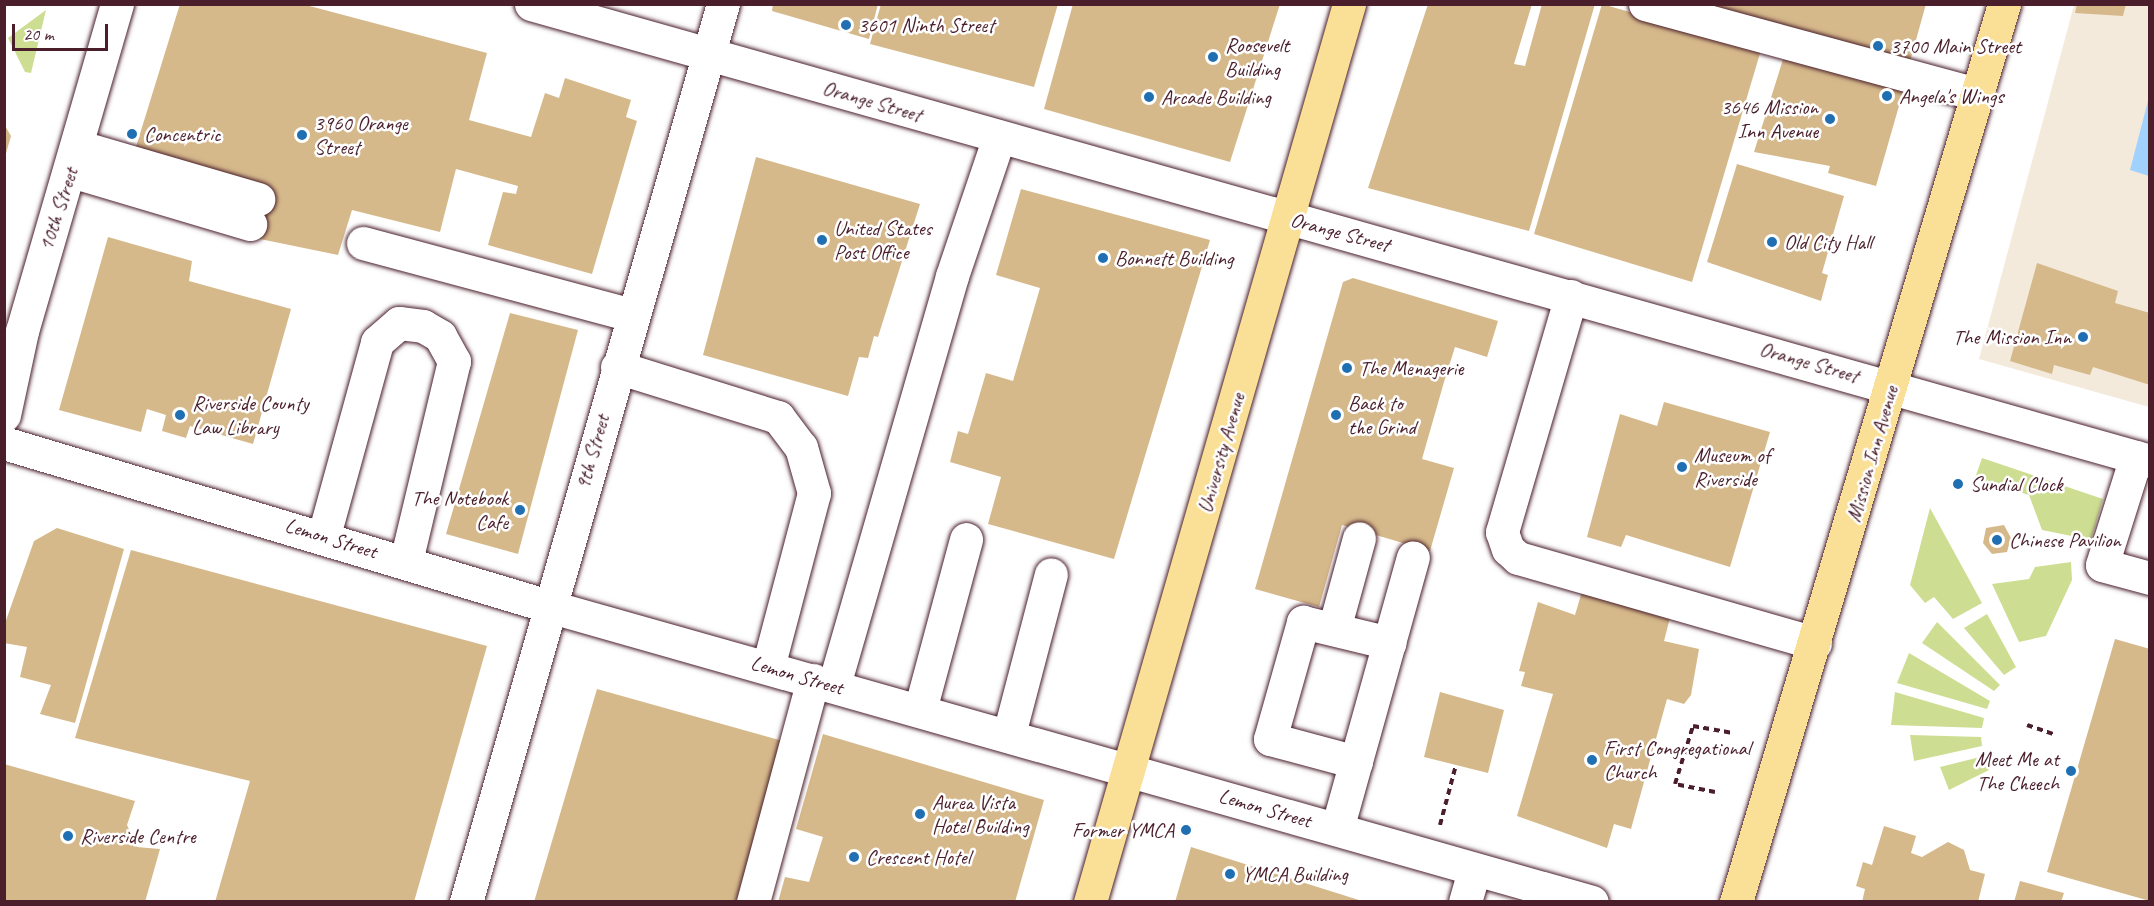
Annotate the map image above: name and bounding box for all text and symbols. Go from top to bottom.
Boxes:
scale bar [15,12,111,50]
place label: 3601 Ninth Street [858,12,995,38]
marker: 3601 Ninth Street [839,18,853,32]
text: 20 m [23,23,54,45]
place label: Roosevelt Building [1225,32,1289,82]
place label: 3700 Main Street [1890,33,2021,59]
marker: 3700 Main Street [1871,39,1885,53]
marker: Roosevelt Building [1206,50,1220,64]
street label: Orange Street [820,75,924,127]
place label: Angela's Wings [1899,83,2003,109]
place label: Arcade Building [1161,84,1271,110]
marker: Angela's Wings [1880,89,1894,103]
marker: Arcade Building [1142,90,1156,104]
place label: 3646 Mission Inn Avenue [1721,94,1818,144]
place label: 3960 Orange Street [314,110,408,160]
marker: 3646 Mission Inn Avenue [1823,112,1837,126]
place label: Concentric [144,121,221,147]
marker: Concentric [125,127,139,141]
marker: 3960 Orange Street [295,128,309,142]
street label: 10th Street [33,164,83,254]
street label: Orange Street [1288,207,1392,257]
place label: United States Post Office [834,215,932,265]
place label: Old City Hall [1784,229,1873,255]
marker: United States Post Office [815,233,829,247]
marker: Old City Hall [1765,235,1779,249]
place label: Bonnett Building [1115,245,1233,271]
marker: Bonnett Building [1096,251,1110,265]
place label: The Mission Inn [1953,324,2071,350]
marker: The Mission Inn [2076,330,2090,344]
street label: Orange Street [1757,336,1861,388]
place label: The Menagerie [1359,355,1463,381]
marker: The Menagerie [1340,361,1354,375]
street label: Mission Inn Avenue [1841,383,1903,525]
place label: Riverside County Law Library [192,390,309,440]
street label: University Avenue [1192,390,1250,516]
place label: Back to the Grind [1348,390,1416,440]
marker: Riverside County Law Library [173,408,187,422]
marker: Back to the Grind [1329,408,1343,422]
street label: 9th Street [569,412,615,492]
place label: Museum of Riverside [1694,442,1770,492]
marker: Museum of Riverside [1675,460,1689,474]
place label: Sundial Clock [1970,471,2062,497]
marker: Sundial Clock [1951,477,1965,491]
place label: The Notebook Cafe [411,485,508,535]
marker: The Notebook Cafe [513,503,527,517]
street label: Lemon Street [282,512,380,564]
place label: Chinese Pavilion [2009,527,2121,553]
marker: Chinese Pavilion [1990,533,2004,547]
street label: Lemon Street [748,650,846,700]
place label: First Congregational Church [1604,735,1749,785]
place label: Meet Me at The Cheech [1975,746,2059,796]
marker: First Congregational Church [1585,753,1599,767]
marker: Meet Me at The Cheech [2064,764,2078,778]
street label: Lemon Street [1216,783,1314,833]
place label: Aurea Vista Hotel Building [932,789,1029,839]
marker: Aurea Vista Hotel Building [913,807,927,821]
place label: Former YMCA [1072,817,1174,843]
place label: Riverside Centre [80,823,196,849]
marker: Former YMCA [1179,823,1193,837]
marker: Riverside Centre [61,829,75,843]
place label: Crescent Hotel [866,844,970,870]
marker: Crescent Hotel [847,850,861,864]
place label: YMCA Building [1242,861,1348,887]
marker: YMCA Building [1223,867,1237,881]

